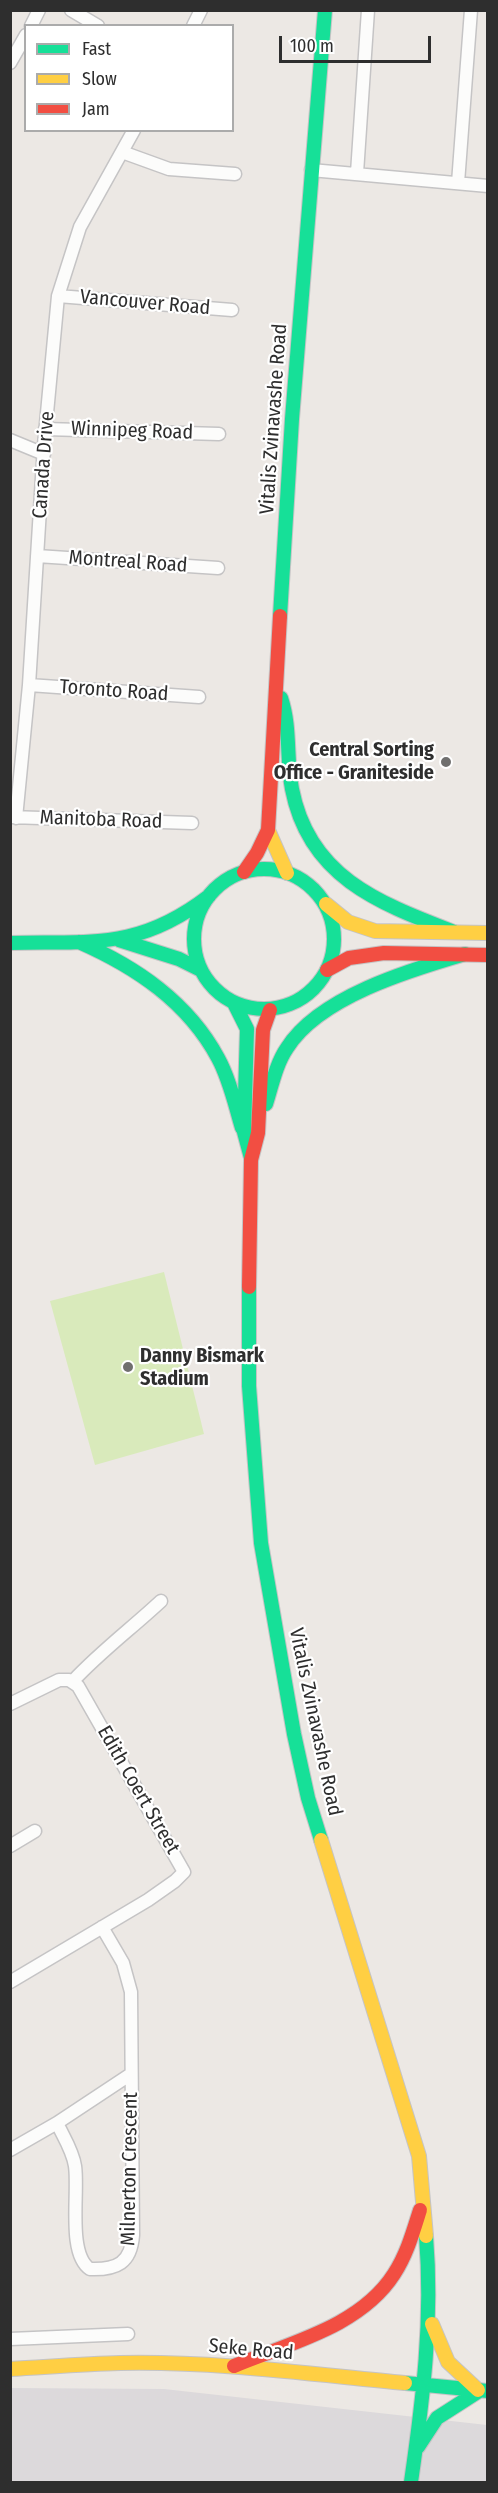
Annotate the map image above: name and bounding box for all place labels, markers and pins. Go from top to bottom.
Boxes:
place label: Central Sorting Office - Graniteside [274,738,434,785]
marker: Central Sorting Office - Graniteside [439,755,453,769]
place label: Danny Bismark Stadium [140,1344,264,1391]
marker: Danny Bismark Stadium [121,1360,135,1374]

